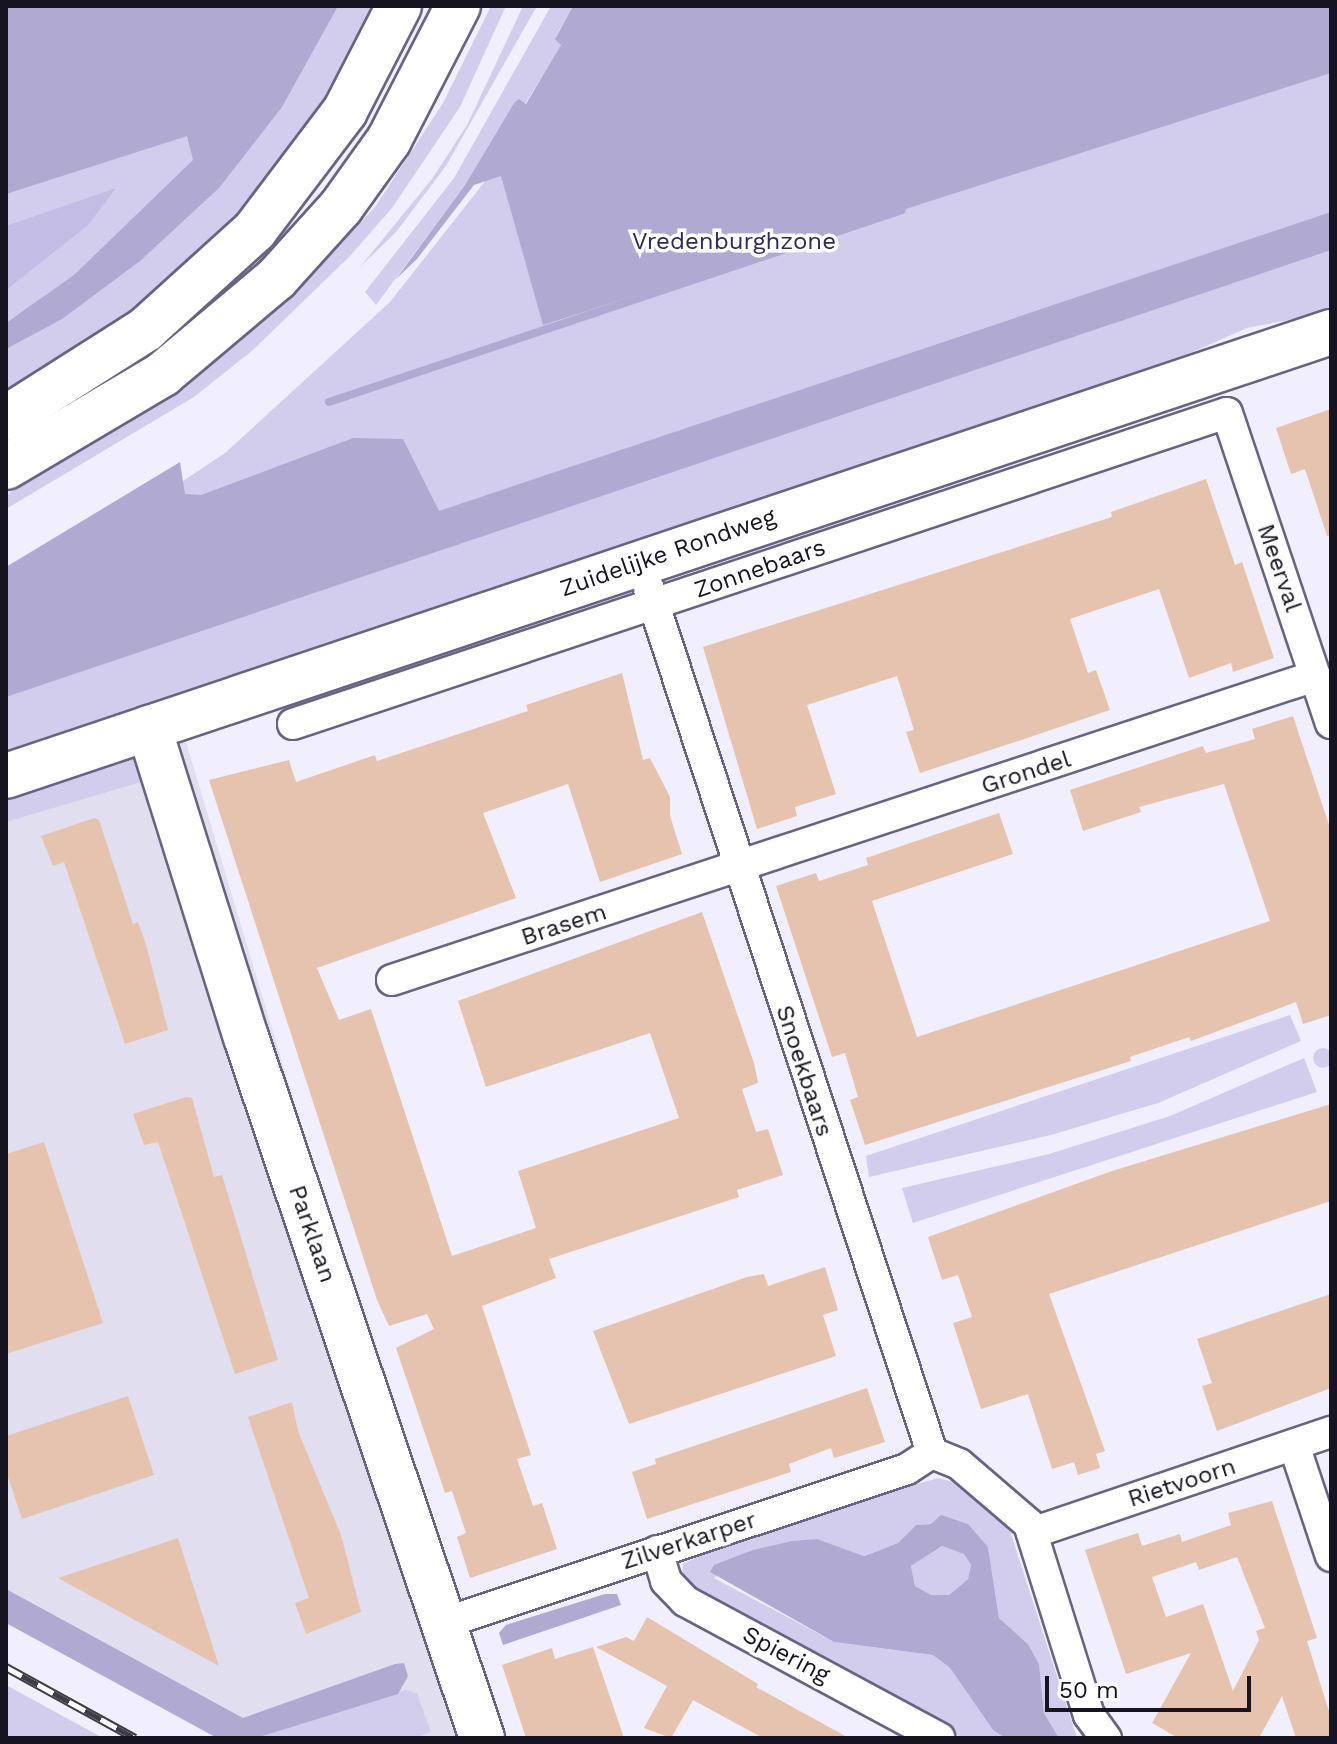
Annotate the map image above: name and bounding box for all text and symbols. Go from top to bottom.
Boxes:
park label: Vredenburghzone [632,228,836,256]
street label: Zuidelijke Rondweg [556,503,780,603]
street label: Meerval [1251,520,1307,616]
street label: Zonnebaars [691,533,829,605]
street label: Grondel [978,745,1074,801]
street label: Brasem [518,898,610,952]
street label: Snoekbaars [769,1002,839,1140]
street label: Parklaan [282,1182,342,1286]
street label: Rietvoorn [1124,1452,1240,1514]
street label: Zilverkarper [618,1506,760,1576]
street label: Spiering [738,1620,834,1690]
scale bar [1049,1660,1255,1710]
text: 50 m [1059,1676,1119,1704]

